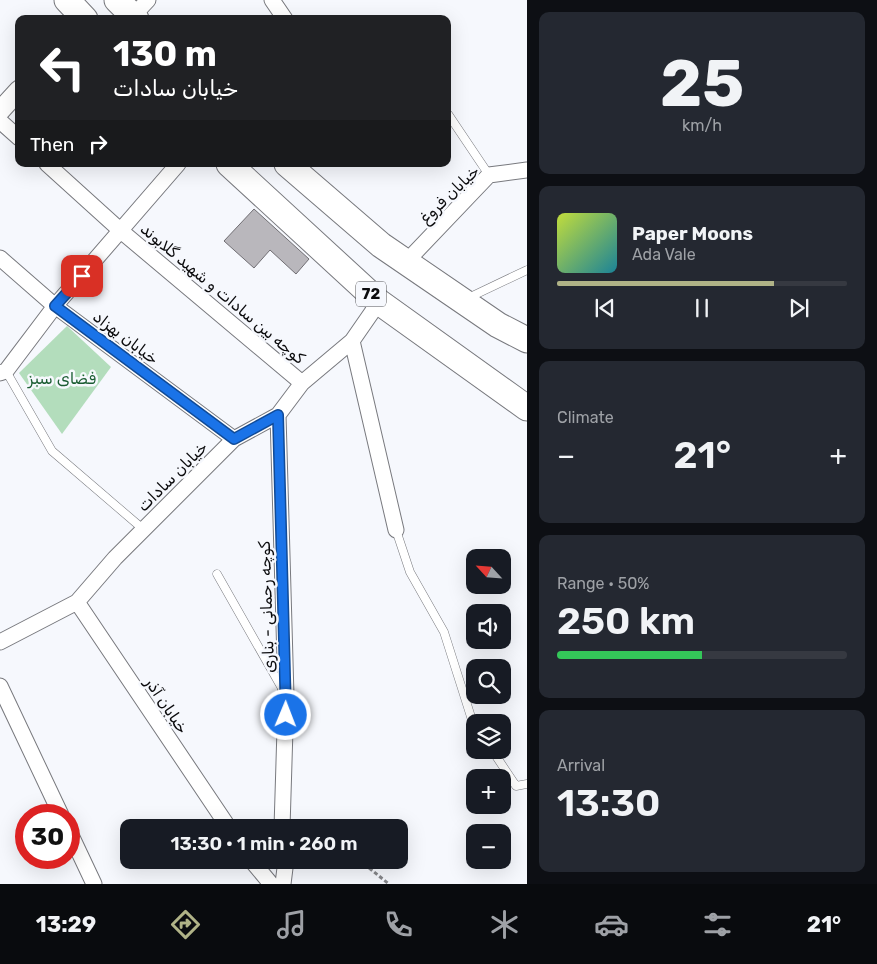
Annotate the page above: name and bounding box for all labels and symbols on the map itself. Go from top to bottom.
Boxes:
street label: خیابان فروغ [416,161,484,229]
street label: کوچه بین سادات و شهید گلابوند [136,219,309,369]
pin [61,255,103,297]
road number: 72 [356,282,386,306]
street label: خیابان بهزاد [89,307,162,369]
park label: فضای سبز [27,369,97,389]
street label: خیابان سادات [133,437,211,515]
street label: کوچه رحمانی - بناری [255,540,279,673]
north arrow [466,549,511,594]
street label: خیابان آذر [140,673,192,738]
position arrow [259,688,311,740]
speed limit sign: 30 [15,804,80,869]

